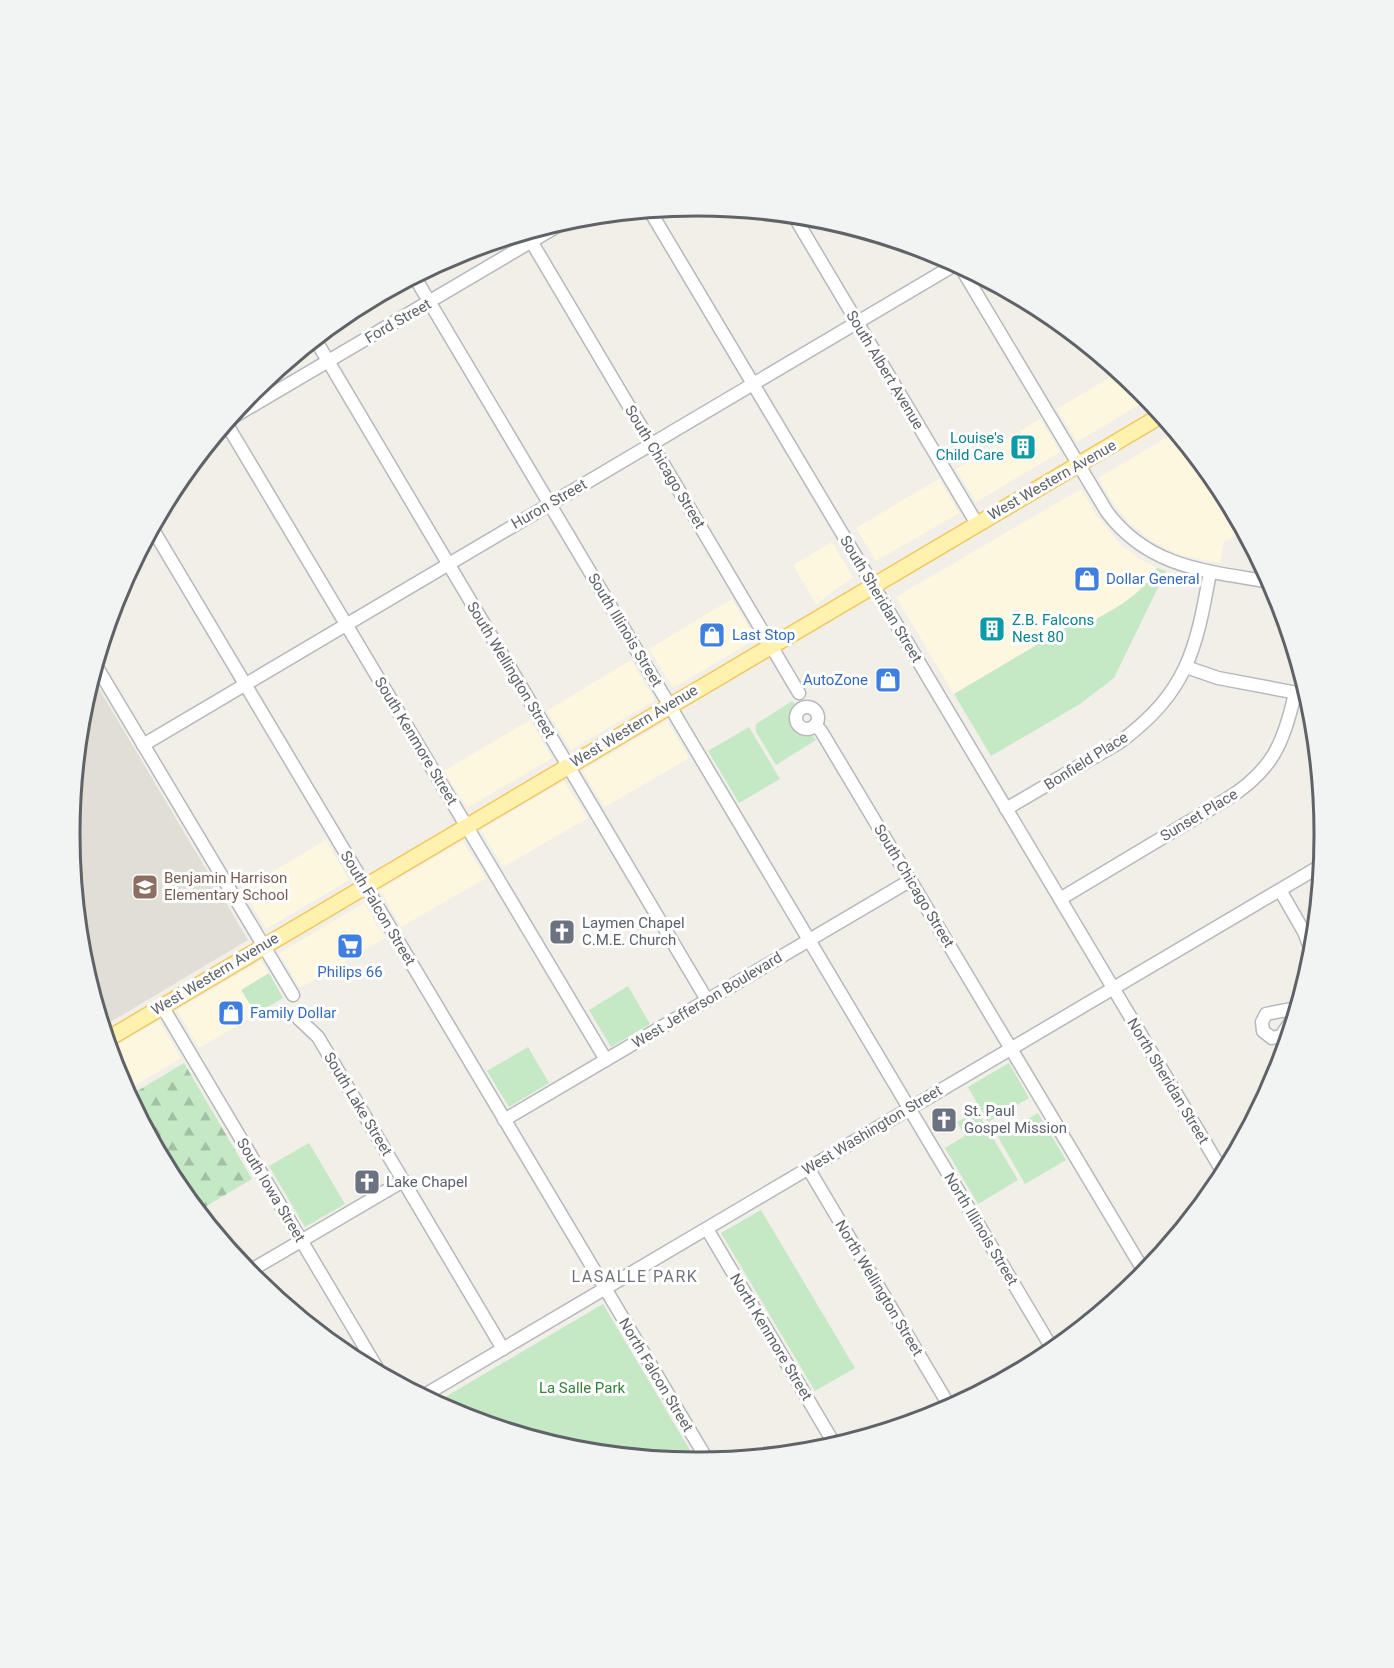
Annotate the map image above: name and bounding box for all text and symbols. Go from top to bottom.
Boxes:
street label: Ford Street [362,295,434,347]
street label: South Albert Avenue [842,307,928,433]
street label: South Chicago Street [621,402,709,532]
place label: Louise's Child Care [936,429,1004,464]
building icon: Louise's Child Care [1008,432,1038,462]
street label: West Western Avenue [985,436,1119,524]
street label: Huron Street [508,475,590,533]
street label: South Sheridan Street [836,532,926,666]
shop icon: Dollar General [1072,564,1102,594]
street label: South Illinois Street [584,570,666,690]
place label: Dollar General [1106,570,1200,588]
street label: South Wellington Street [463,598,559,742]
place label: Z.B. Falcons Nest 80 [1012,611,1094,646]
building icon: Z.B. Falcons Nest 80 [977,614,1007,644]
shop icon: Last Stop [697,620,727,650]
place label: Last Stop [732,626,795,644]
shop icon: AutoZone [873,665,903,695]
place label: AutoZone [803,671,868,689]
street label: South Kenmore Street [371,674,461,808]
street label: West Western Avenue [567,681,701,771]
street label: Bonfield Place [1041,728,1131,794]
street label: Sunset Place [1157,785,1241,845]
street label: South Chicago Street [870,821,958,951]
street label: South Falcon Street [337,847,419,969]
place label: Benjamin Harrison Elementary School [164,869,288,904]
school or university icon: Benjamin Harrison Elementary School [130,872,160,902]
place label: Laymen Chapel C.M.E. Church [582,914,685,949]
church icon: Laymen Chapel C.M.E. Church [547,917,577,947]
street label: West Western Avenue [148,929,282,1019]
supermarket icon: Philips 66 [335,931,365,961]
street label: West Jefferson Boulevard [629,948,785,1052]
place label: Philips 66 [317,963,383,981]
shop icon: Family Dollar [216,998,246,1028]
place label: Family Dollar [250,1004,336,1022]
street label: North Sheridan Street [1123,1015,1213,1147]
street label: South Lake Street [320,1049,396,1159]
street label: West Washington Street [799,1081,945,1179]
place label: St. Paul Gospel Mission [964,1102,1067,1137]
church icon: St. Paul Gospel Mission [929,1105,959,1135]
street label: South Iowa Street [233,1135,309,1245]
church icon: Lake Chapel [352,1167,382,1197]
street label: North Illinois Street [940,1169,1022,1289]
place label: Lake Chapel [386,1173,468,1191]
street label: North Wellington Street [831,1217,927,1359]
district label: LASALLE PARK [572,1267,698,1286]
street label: North Kenmore Street [726,1270,816,1404]
street label: North Falcon Street [615,1315,697,1435]
park label: La Salle Park [539,1379,626,1397]

